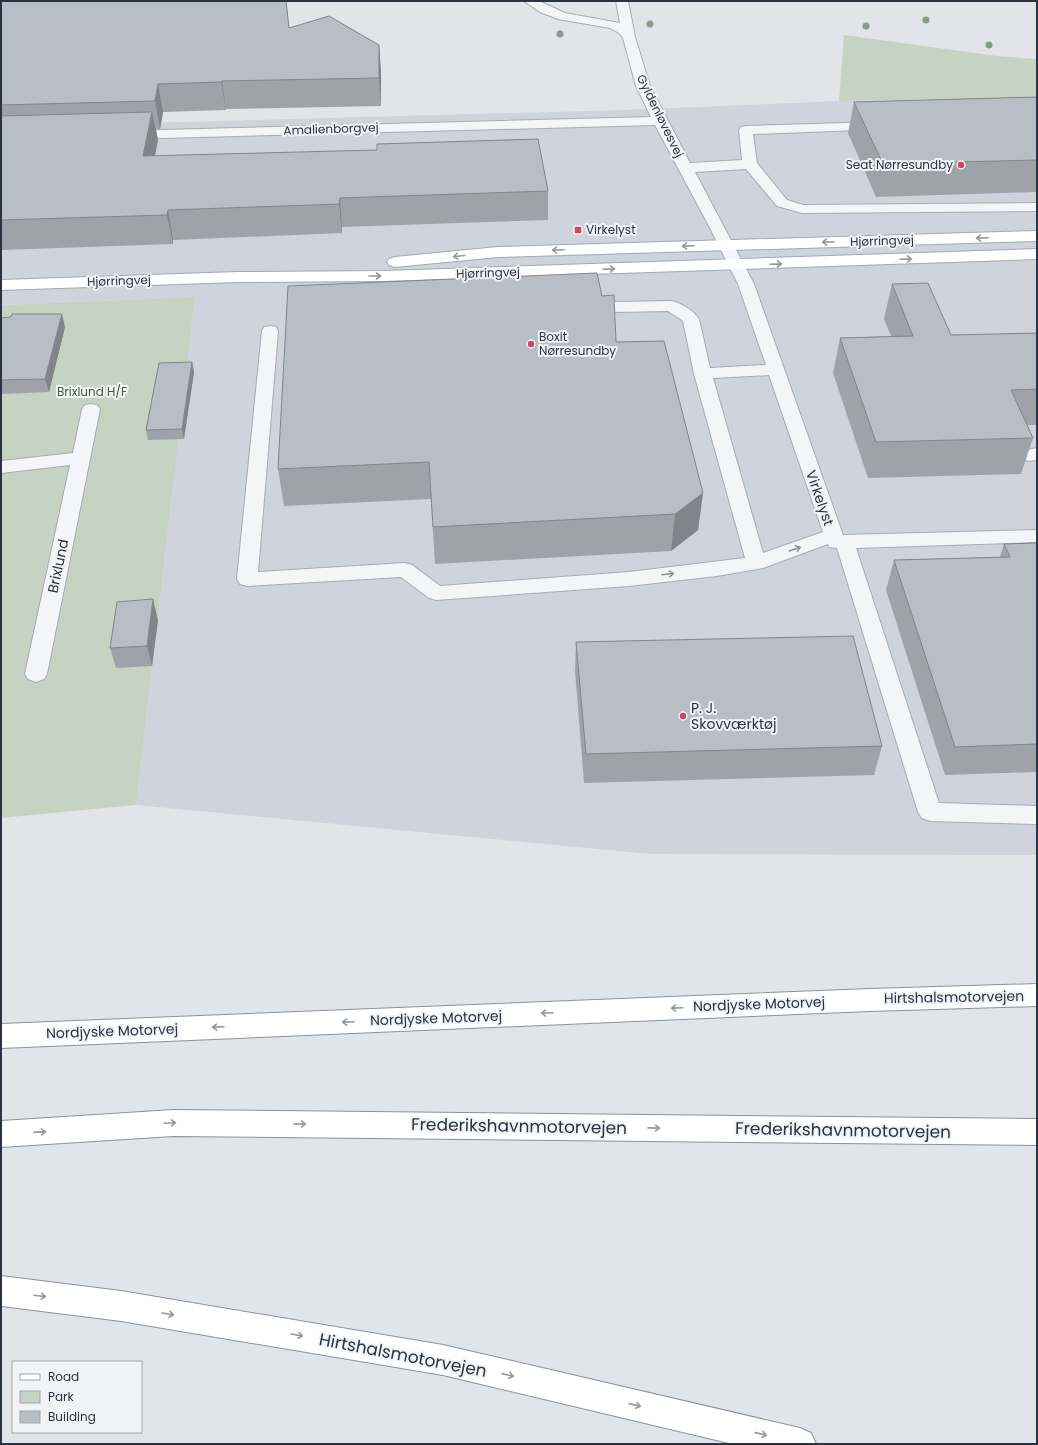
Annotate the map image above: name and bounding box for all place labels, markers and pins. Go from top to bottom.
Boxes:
place label: Seat Nørresundby [846,156,953,173]
marker: Seat Nørresundby [956,160,966,170]
place label: Virkelyst [586,221,636,238]
marker: Virkelyst [573,225,583,235]
place label: Boxit Nørresundby [539,328,616,359]
marker: Boxit Nørresundby [526,339,536,349]
place label: P. J. Skovværktøj [691,698,776,734]
marker: P. J. Skovværktøj [678,711,688,721]

